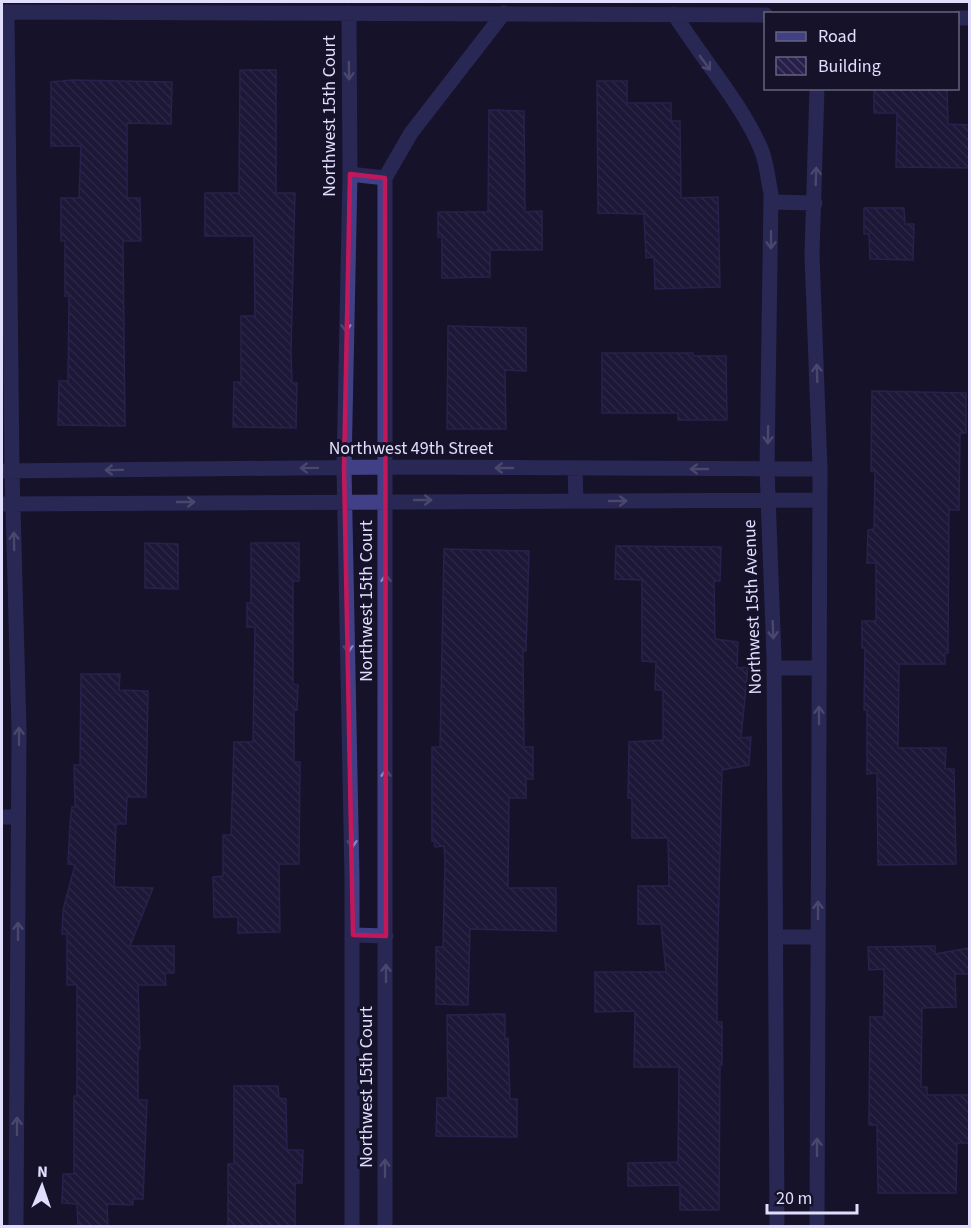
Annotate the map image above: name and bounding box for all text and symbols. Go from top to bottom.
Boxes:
legend [764,12,959,90]
text: Road [818,24,857,49]
street label: Northwest 15th Court [317,35,342,197]
text: Building [818,54,881,79]
one-way arrow [699,55,712,71]
one-way arrow [343,61,355,81]
one-way arrow [810,166,821,186]
one-way arrow [765,230,777,250]
one-way arrow [340,312,352,332]
one-way arrow [811,364,822,384]
one-way arrow [762,425,774,445]
street label: Northwest 49th Street [329,436,493,461]
one-way arrow [299,462,319,474]
one-way arrow [494,462,514,474]
one-way arrow [689,463,709,475]
one-way arrow [104,464,124,476]
one-way arrow [412,494,432,506]
one-way arrow [607,495,627,507]
one-way arrow [175,496,195,508]
street label: Northwest 15th Avenue [737,519,768,695]
street label: Northwest 15th Court [354,520,379,682]
one-way arrow [8,532,20,552]
one-way arrow [380,574,392,594]
one-way arrow [767,620,778,640]
one-way arrow [342,633,353,653]
one-way arrow [813,706,825,726]
one-way arrow [13,727,25,747]
one-way arrow [380,769,392,789]
one-way arrow [346,828,357,848]
one-way arrow [812,901,824,921]
one-way arrow [12,922,24,942]
one-way arrow [380,964,392,984]
street label: Northwest 15th Court [354,1006,379,1168]
one-way arrow [11,1117,23,1137]
one-way arrow [811,1138,823,1158]
north arrow [12,1156,72,1216]
one-way arrow [379,1159,391,1179]
text: N [37,1161,48,1183]
scale bar [767,1177,857,1215]
text: 20 m [776,1186,812,1211]

